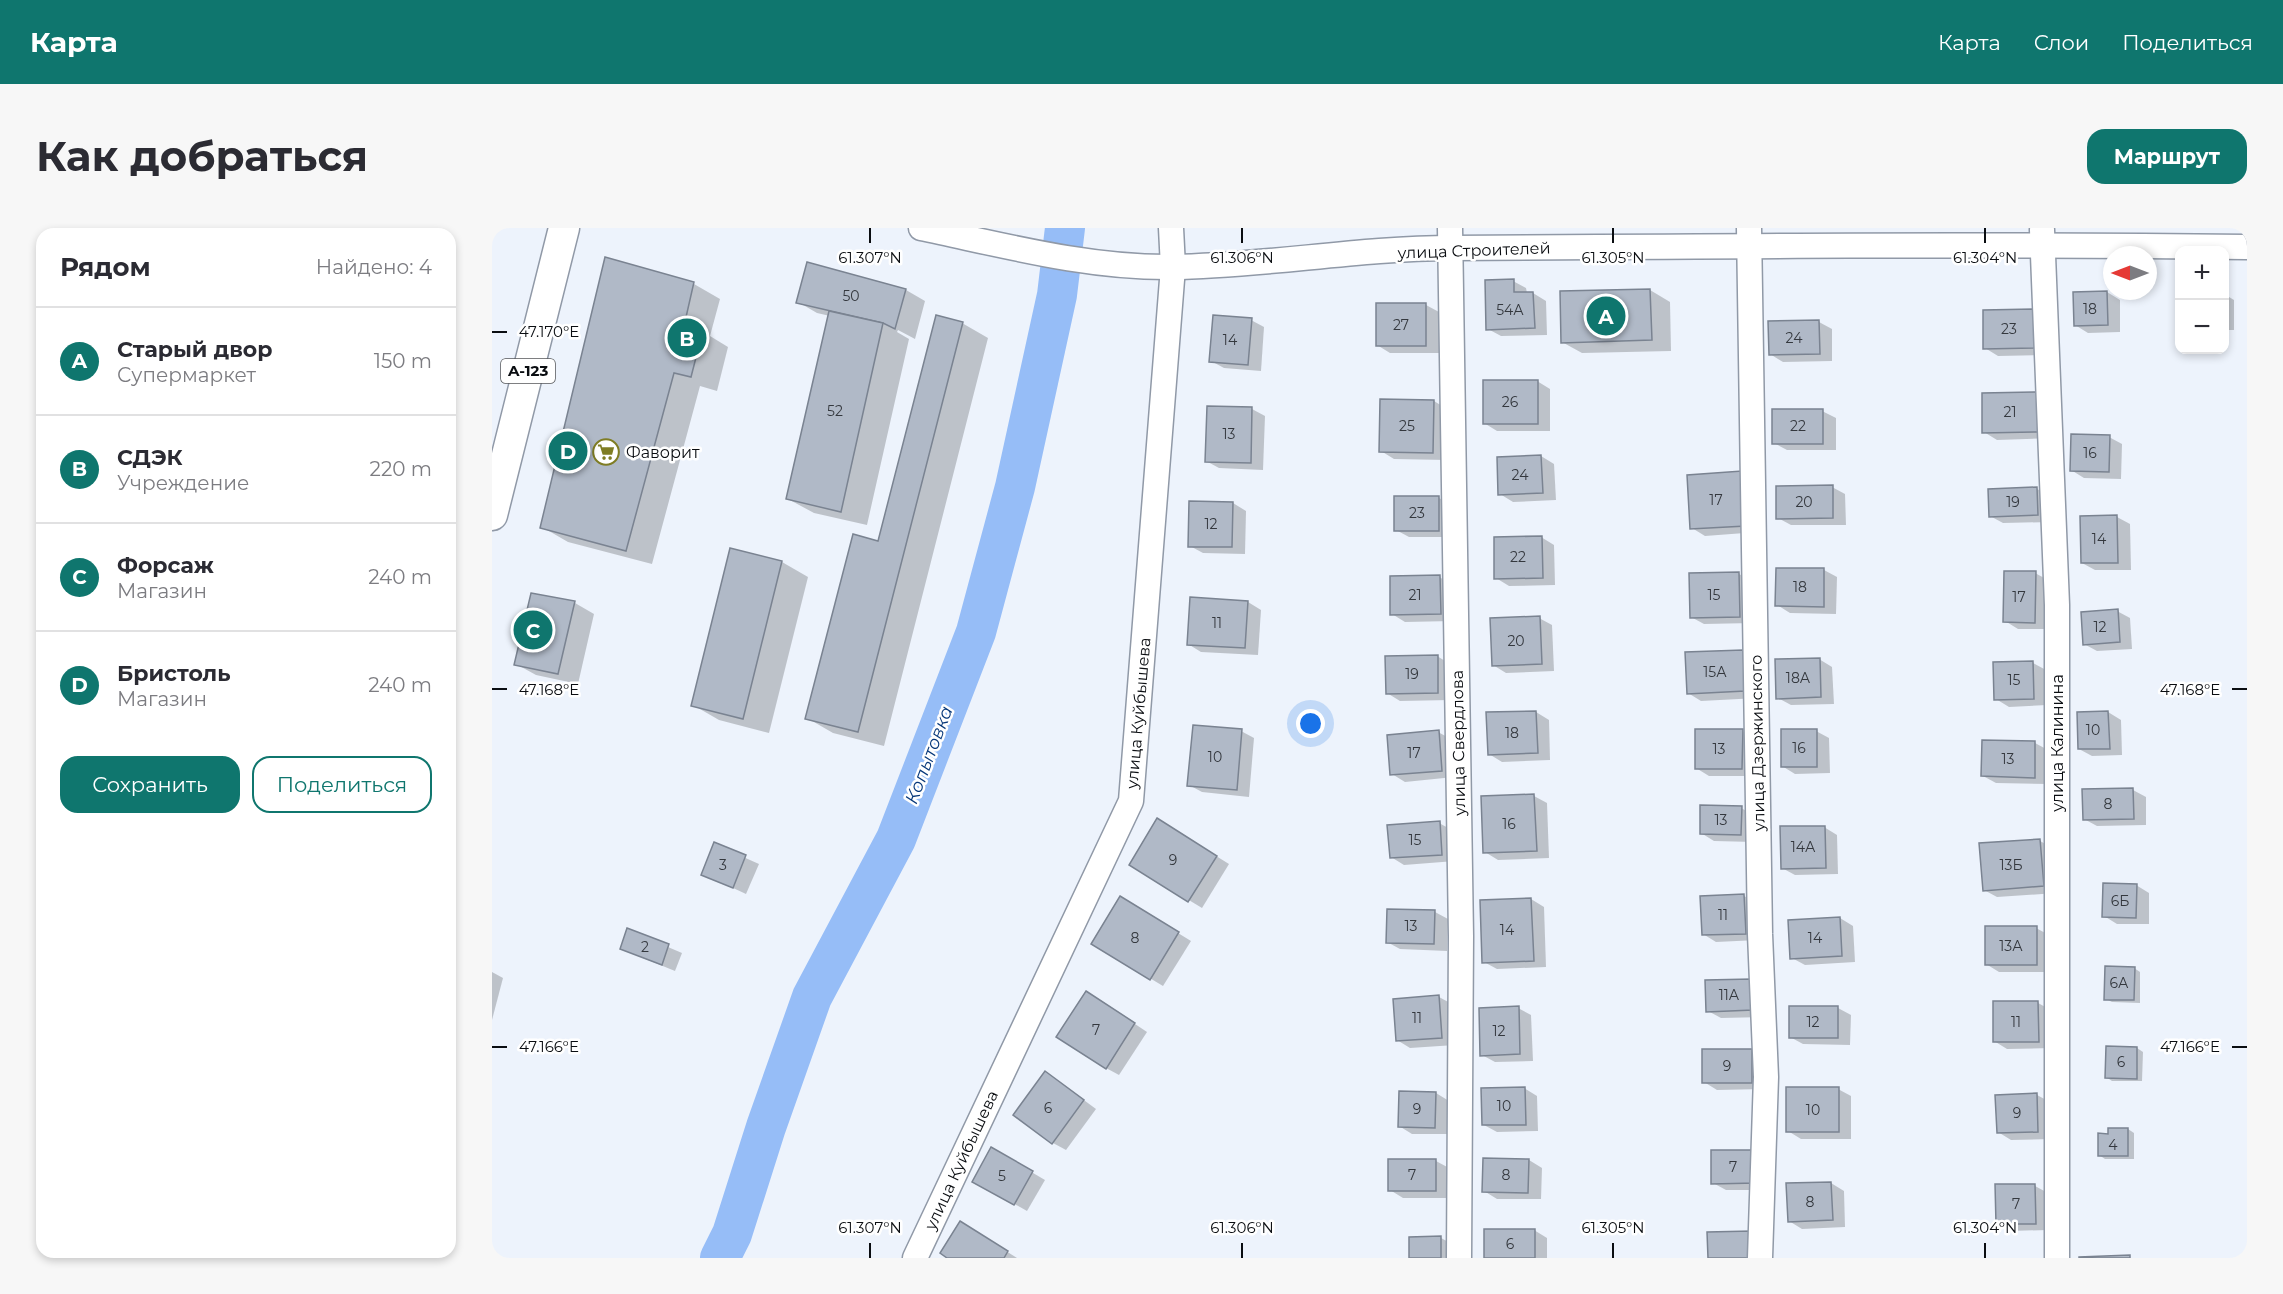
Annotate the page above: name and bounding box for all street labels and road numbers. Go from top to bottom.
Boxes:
street label: улица Строителей [1396,238,1551,263]
road number: А-123 [501,359,555,383]
street label: улица Куйбышева [1122,637,1155,790]
street label: улица Дзержинского [1746,655,1769,832]
street label: улица Свердлова [1448,670,1469,817]
street label: улица Калинина [2048,674,2067,813]
street label: улица Куйбышева [920,1087,1002,1234]

